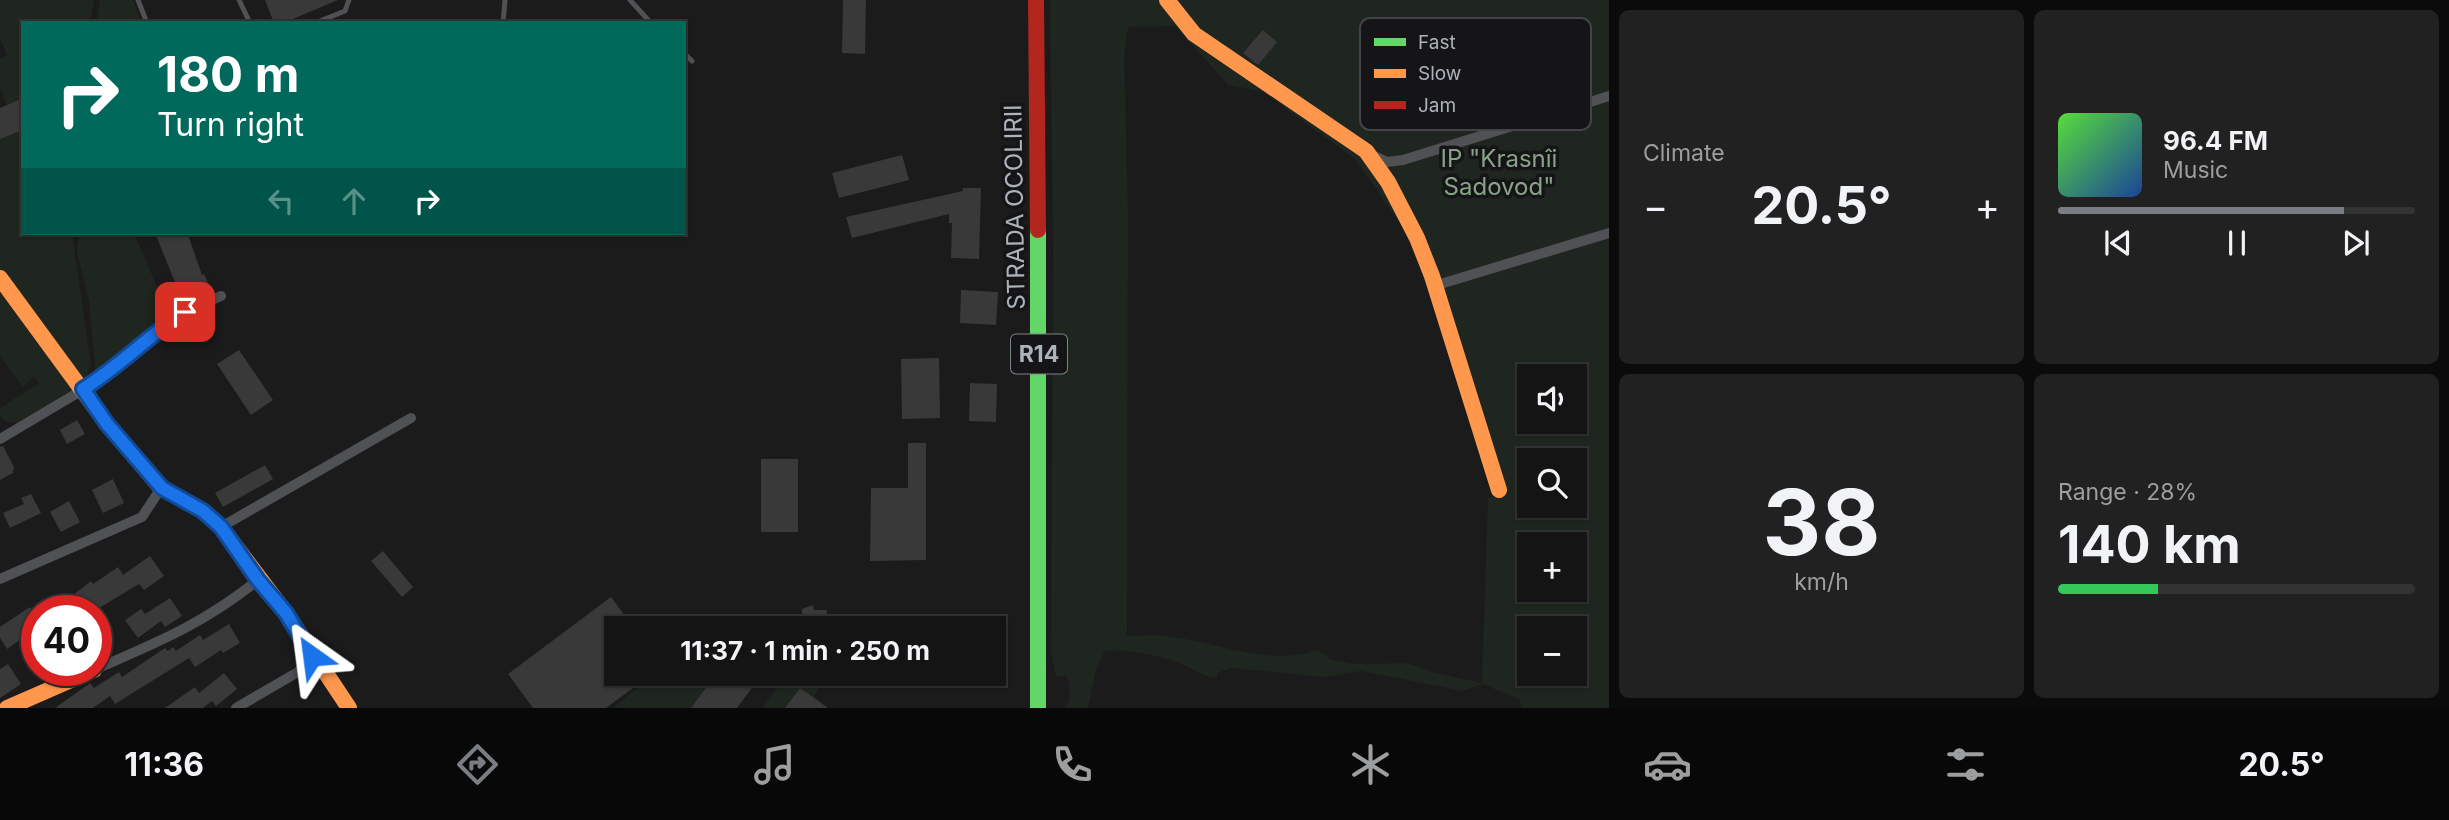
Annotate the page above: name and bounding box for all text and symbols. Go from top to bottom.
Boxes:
legend [1360,18,1591,130]
text: Fast [1418,31,1456,54]
text: 180 m [157,45,299,104]
icon: right [42,49,133,140]
text: Slow [1418,62,1461,85]
text: Jam [1418,94,1456,117]
street label: STRADA OCOLIRII [998,104,1031,310]
text: Turn right [157,105,304,144]
text: 96.4 FM [2163,125,2268,156]
text: Climate [1643,139,1725,167]
park label: IP "Krasnîi Sadovod" [1441,144,1557,201]
text: Music [2163,156,2228,184]
text: 20.5° [1751,174,1892,237]
icon: left [262,182,300,220]
icon: ahead [335,182,373,220]
icon: right [408,182,446,220]
text: − [1643,183,1668,229]
text: + [1975,183,2000,229]
icon: previous [2099,224,2137,262]
icon: pause [2218,224,2256,262]
icon: next [2337,224,2375,262]
pin [155,282,215,342]
icon: arrive [166,293,204,331]
road number: R14 [1011,334,1067,374]
map controls [1517,364,1587,686]
button: sound [1517,364,1587,434]
button: search [1517,448,1587,518]
text: 38 [1763,467,1880,577]
text: Range · 28% [2058,478,2197,506]
text: 140 km [2058,513,2241,576]
button: + [1517,532,1587,602]
text: km/h [1794,568,1849,596]
speed limit sign: 40 [21,595,112,686]
button: − [1517,616,1587,686]
position arrow [275,619,349,693]
text: 11:37 · 1 min · 250 m [680,635,930,666]
icon: directions [453,740,502,789]
icon: music [750,740,799,789]
icon: phone [1048,740,1097,789]
icon: climate [1346,740,1395,789]
icon: car [1643,740,1692,789]
icon: filters [1941,740,1990,789]
text: 11:36 [124,745,204,784]
text: 20.5° [2238,745,2325,784]

